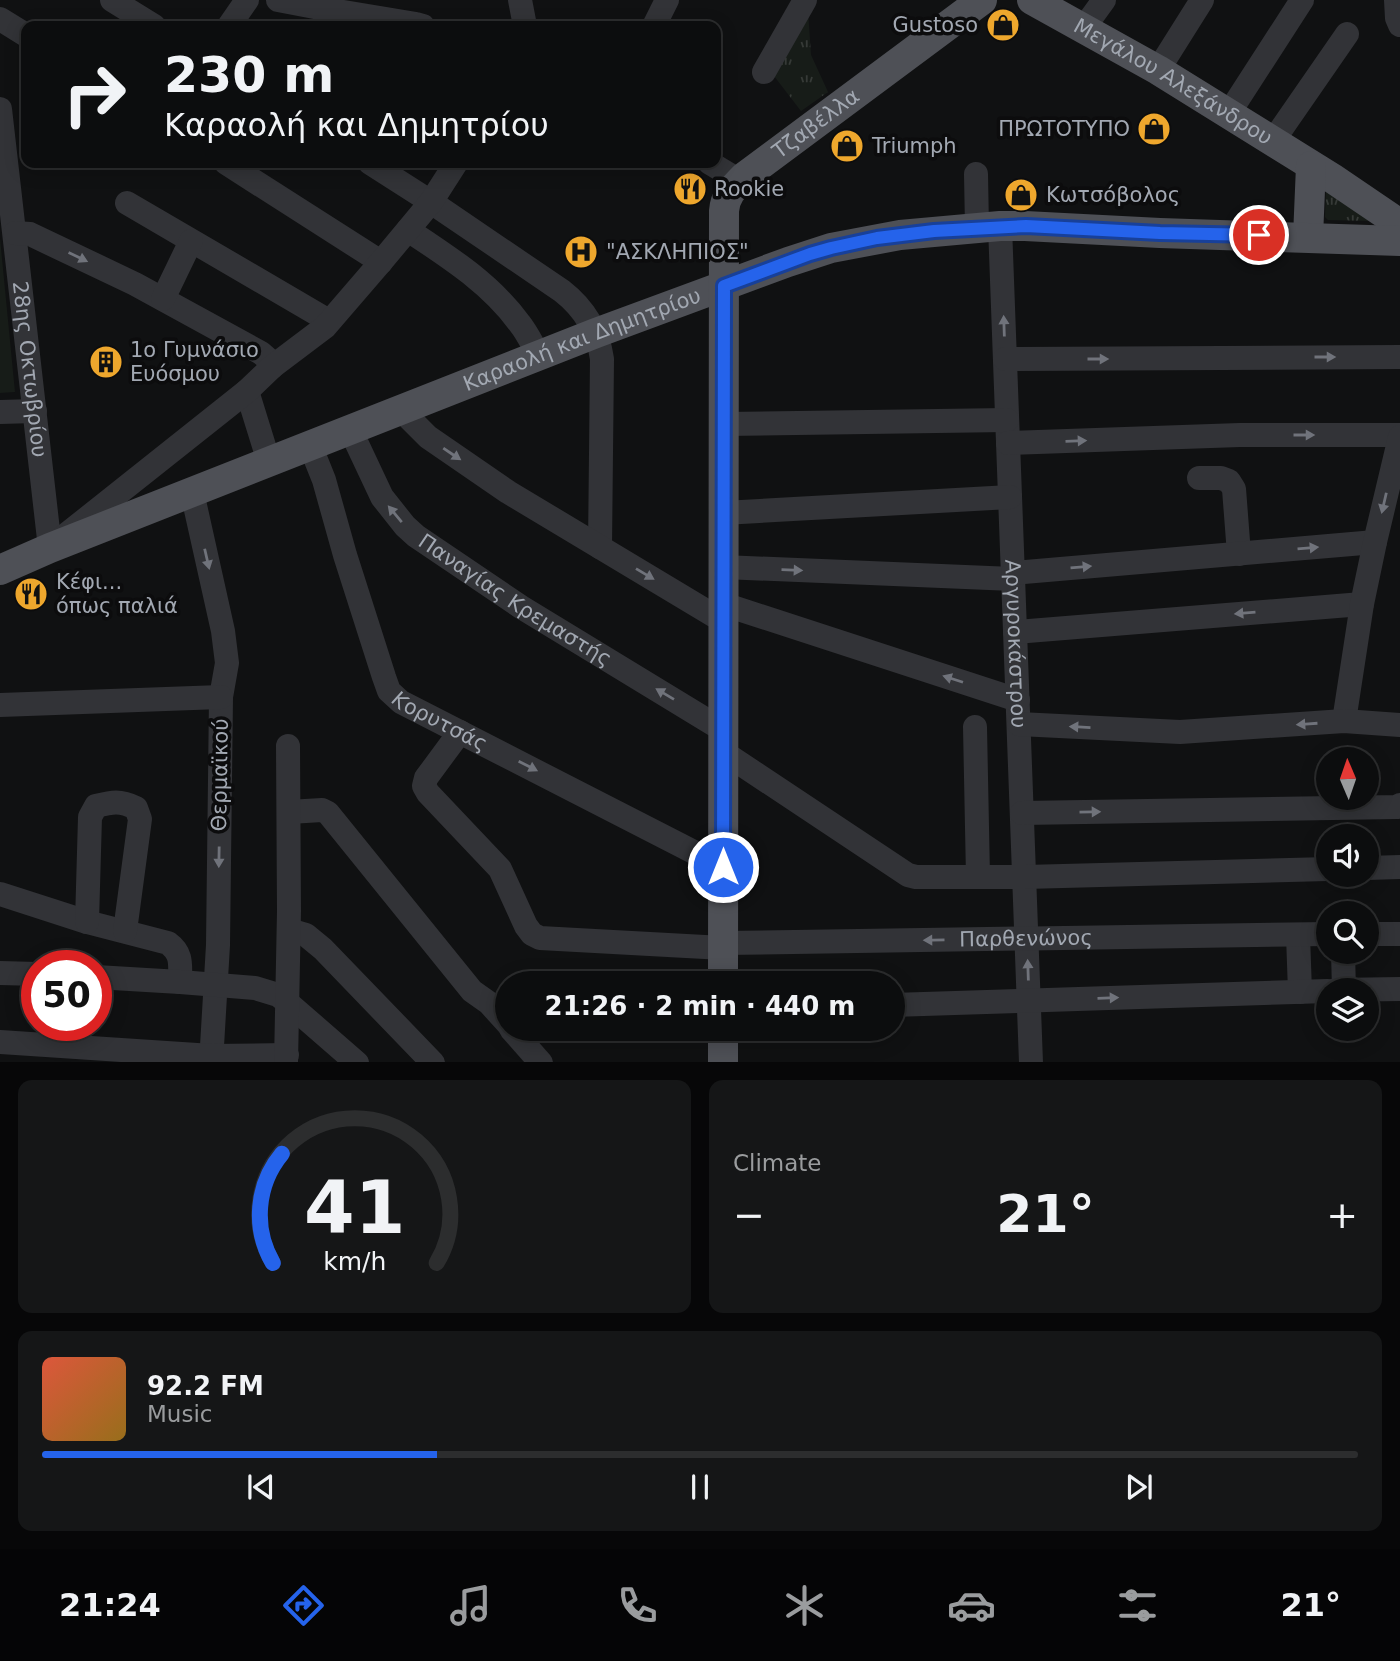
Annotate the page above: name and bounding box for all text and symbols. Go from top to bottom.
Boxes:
shop icon: Gustoso [984,6,1022,44]
place label: Gustoso [893,13,978,37]
street label: Μεγάλου Αλεξάνδρου [1070,14,1277,150]
text: 230 m [164,47,334,104]
icon: right [49,49,140,140]
street label: Τζαβέλλα [767,84,864,164]
text: Καραολή και Δημητρίου [164,106,549,144]
shop icon: ΠΡΩΤΟΤΥΠΟ [1135,110,1173,148]
place label: ΠΡΩΤΟΤΥΠΟ [998,117,1130,141]
shop icon: Triumph [828,127,866,165]
place label: Triumph [871,134,957,158]
restaurant icon: Rookie [671,170,709,208]
shop icon: Κωτσόβολος [1002,176,1040,214]
place label: Rookie [714,177,784,201]
place label: Κωτσόβολος [1046,183,1180,207]
pin [1229,205,1289,265]
icon: arrive [1240,216,1278,254]
hospital icon: "ΑΣΚΛΗΠΙΟΣ" [562,233,600,271]
place label: "ΑΣΚΛΗΠΙΟΣ" [606,240,749,264]
one-way arrow [68,251,88,263]
street label: 28ης Οκτωβρίου [8,280,52,459]
street label: Καραολή και Δημητρίου [460,283,704,396]
one-way arrow [998,315,1009,337]
place label: 1ο Γυμνάσιο Ευόσμου [130,338,259,386]
building icon: 1ο Γυμνάσιο Ευόσμου [87,343,125,381]
one-way arrow [1314,351,1336,363]
one-way arrow [1087,353,1109,364]
one-way arrow [1293,429,1315,441]
one-way arrow [1066,435,1088,446]
one-way arrow [443,447,461,461]
one-way arrow [1378,492,1389,514]
one-way arrow [388,506,403,523]
street label: Παναγίας Κρεμαστής [414,529,616,671]
one-way arrow [1297,542,1319,553]
one-way arrow [202,548,213,570]
street label: Αργυροκάστρου [1000,559,1031,729]
one-way arrow [1070,561,1092,572]
one-way arrow [781,565,803,576]
one-way arrow [636,568,655,581]
place label: Κέφι... όπως παλιά [56,570,178,618]
restaurant icon: Κέφι... όπως παλιά [12,575,50,613]
one-way arrow [1234,608,1256,619]
one-way arrow [942,673,963,684]
street label: Κορυτσάς [386,687,491,756]
one-way arrow [655,688,674,701]
street label: Θερμαϊκού [207,718,233,832]
one-way arrow [1296,718,1318,729]
one-way arrow [1069,721,1091,732]
north arrow [1316,747,1379,810]
map controls [1316,747,1379,1041]
one-way arrow [518,761,538,772]
one-way arrow [1080,806,1102,818]
button: sound [1316,824,1379,887]
position arrow [686,830,760,904]
one-way arrow [213,847,225,869]
button: search [1316,901,1379,964]
street label: Παρθενώνος [959,926,1093,951]
one-way arrow [923,934,945,946]
speed limit sign: 50 [21,950,112,1041]
one-way arrow [1022,959,1033,981]
button: layers [1316,978,1379,1041]
text: 21:26 · 2 min · 440 m [545,991,855,1021]
one-way arrow [1097,992,1119,1003]
text: Climate [733,1150,822,1176]
text: 41 [304,1165,405,1250]
text: 21° [996,1184,1095,1244]
text: − [733,1193,765,1237]
text: + [1326,1193,1358,1237]
text: km/h [323,1246,386,1275]
text: 92.2 FM [147,1371,264,1401]
text: Music [147,1401,212,1427]
icon: previous [242,1468,280,1506]
icon: pause [681,1468,719,1506]
icon: next [1120,1468,1158,1506]
icon: directions [279,1581,328,1630]
icon: music [446,1581,495,1630]
icon: phone [613,1581,662,1630]
icon: climate [780,1581,829,1630]
icon: car [947,1581,996,1630]
icon: filters [1113,1581,1162,1630]
text: 21:24 [59,1586,161,1624]
text: 21° [1280,1586,1341,1624]

